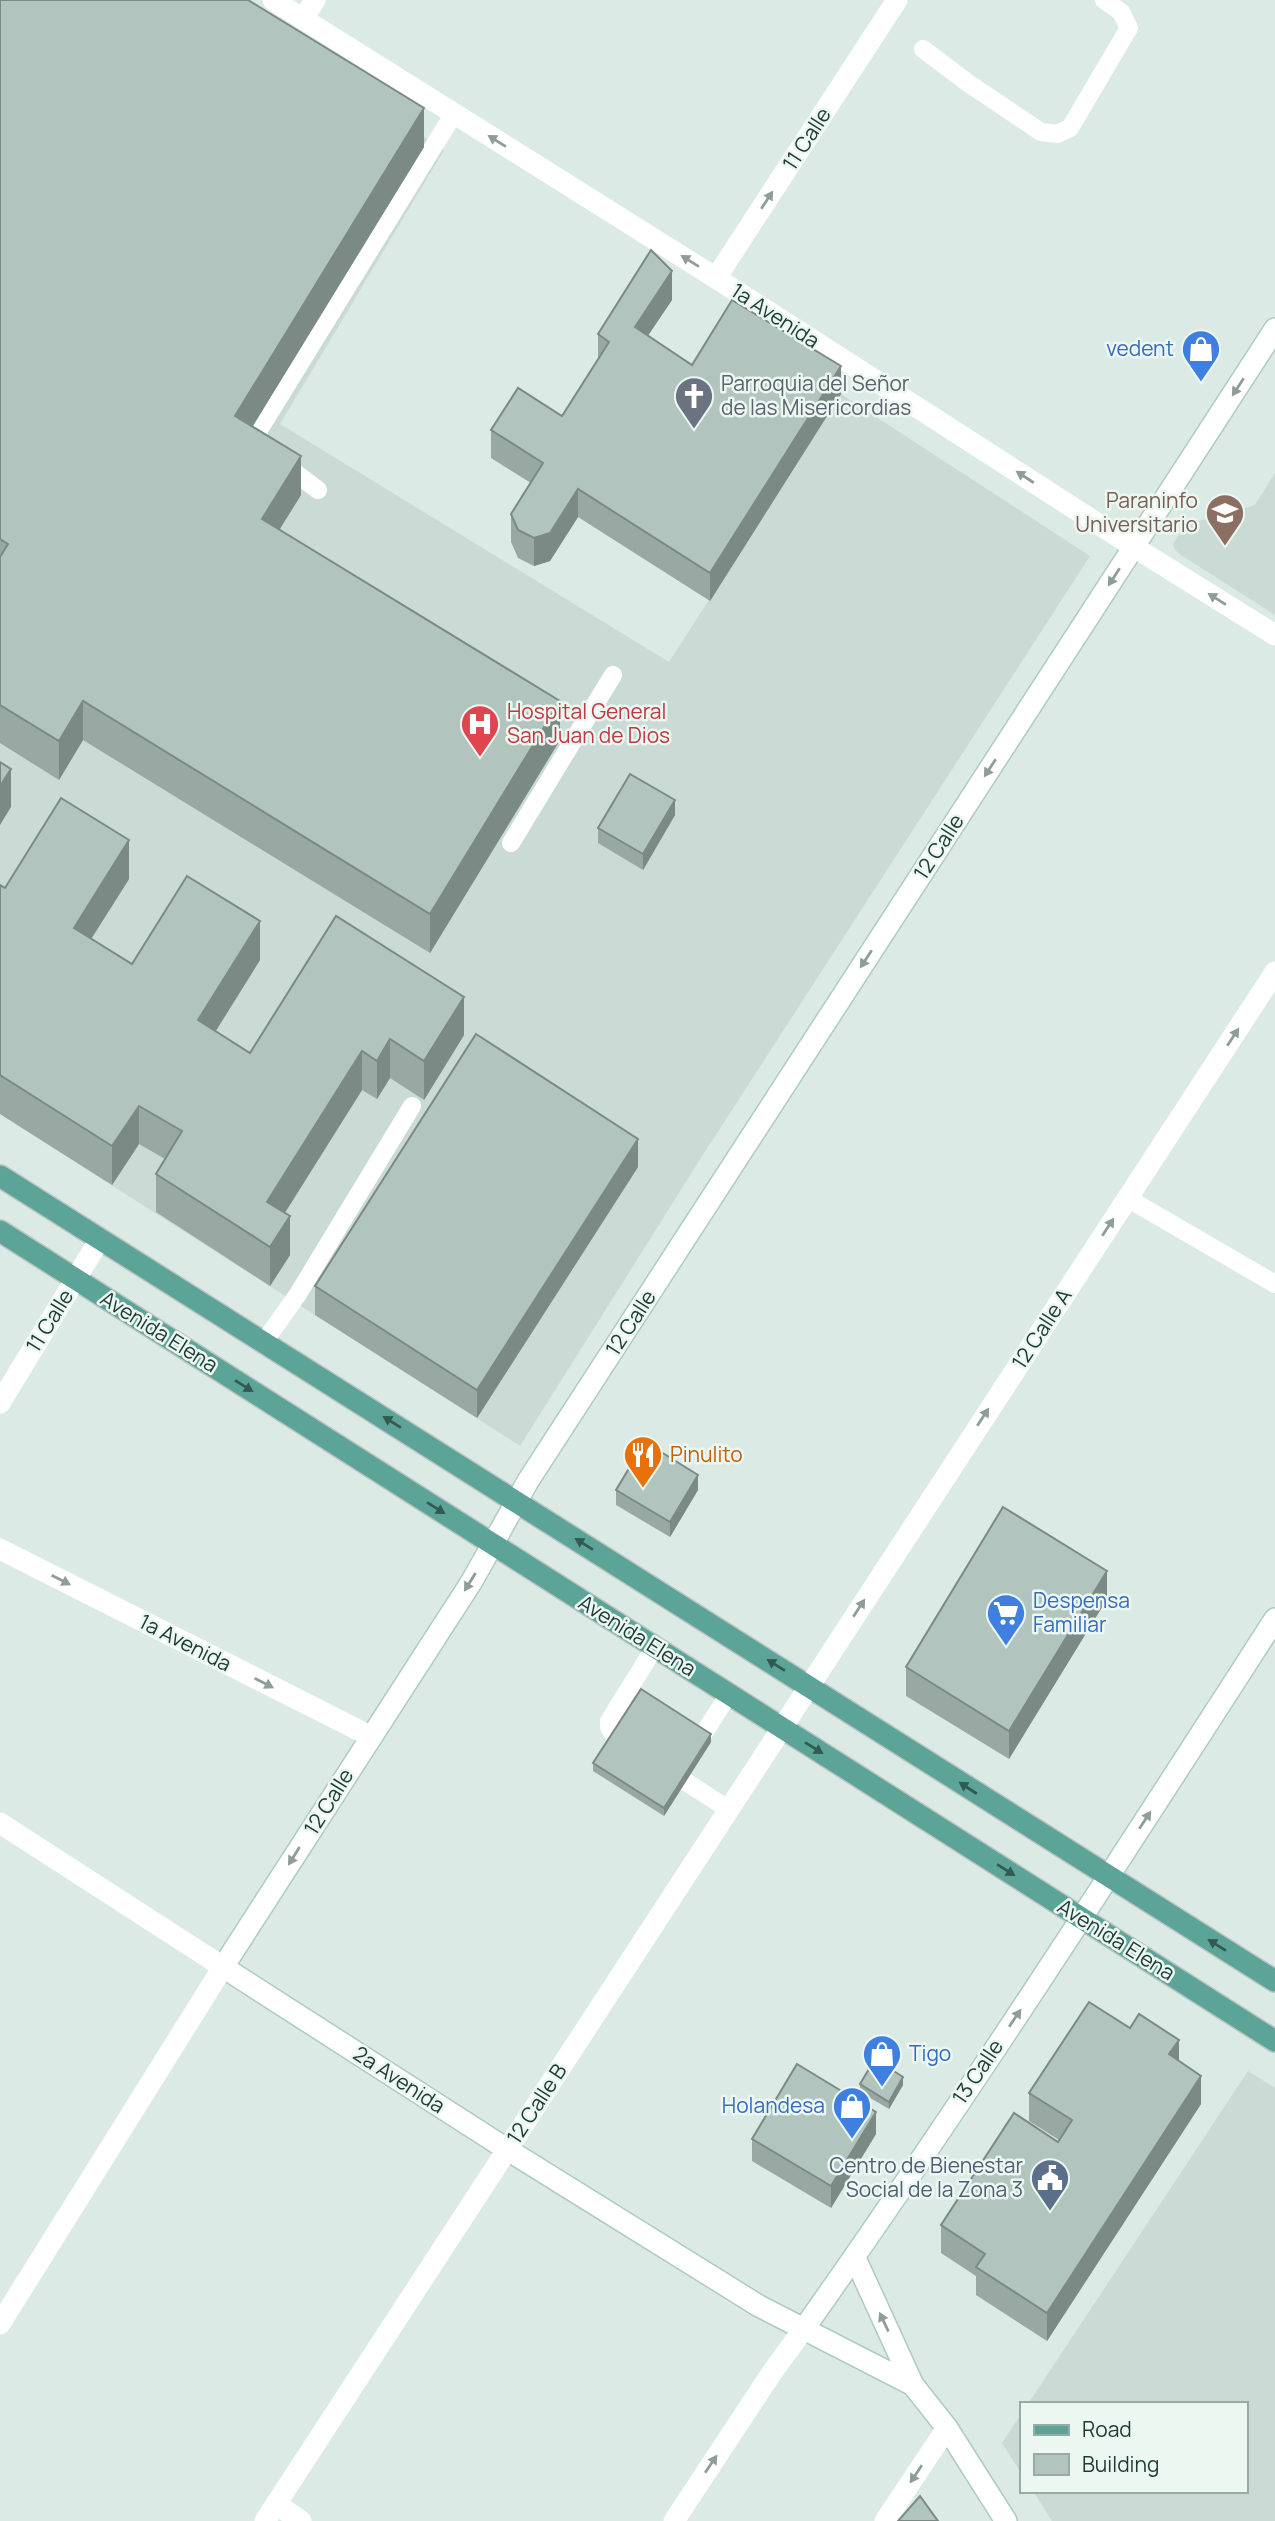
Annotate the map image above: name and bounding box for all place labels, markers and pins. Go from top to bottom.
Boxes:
shop icon: vedent [1180,328,1222,383]
place label: vedent [1106,334,1174,362]
place label: Parroquia del Señor de las Misericordias [721,369,911,421]
church icon: Parroquia del Señor de las Misericordias [673,375,715,430]
place label: Paraninfo Universitario [1075,486,1198,538]
school or university icon: Paraninfo Universitario [1204,492,1246,547]
place label: Hospital General San Juan de Dios [507,697,670,749]
hospital icon: Hospital General San Juan de Dios [459,703,501,758]
restaurant icon: Pinulito [622,1434,664,1489]
place label: Pinulito [670,1440,743,1468]
place label: Despensa Familiar [1033,1586,1130,1638]
supermarket icon: Despensa Familiar [985,1592,1027,1647]
shop icon: Tigo [861,2033,903,2088]
place label: Tigo [909,2039,951,2067]
shop icon: Holandesa [831,2085,873,2140]
place label: Holandesa [722,2091,825,2119]
place label: Centro de Bienestar Social de la Zona 3 [829,2151,1023,2203]
public building icon: Centro de Bienestar Social de la Zona 3 [1029,2157,1071,2212]

